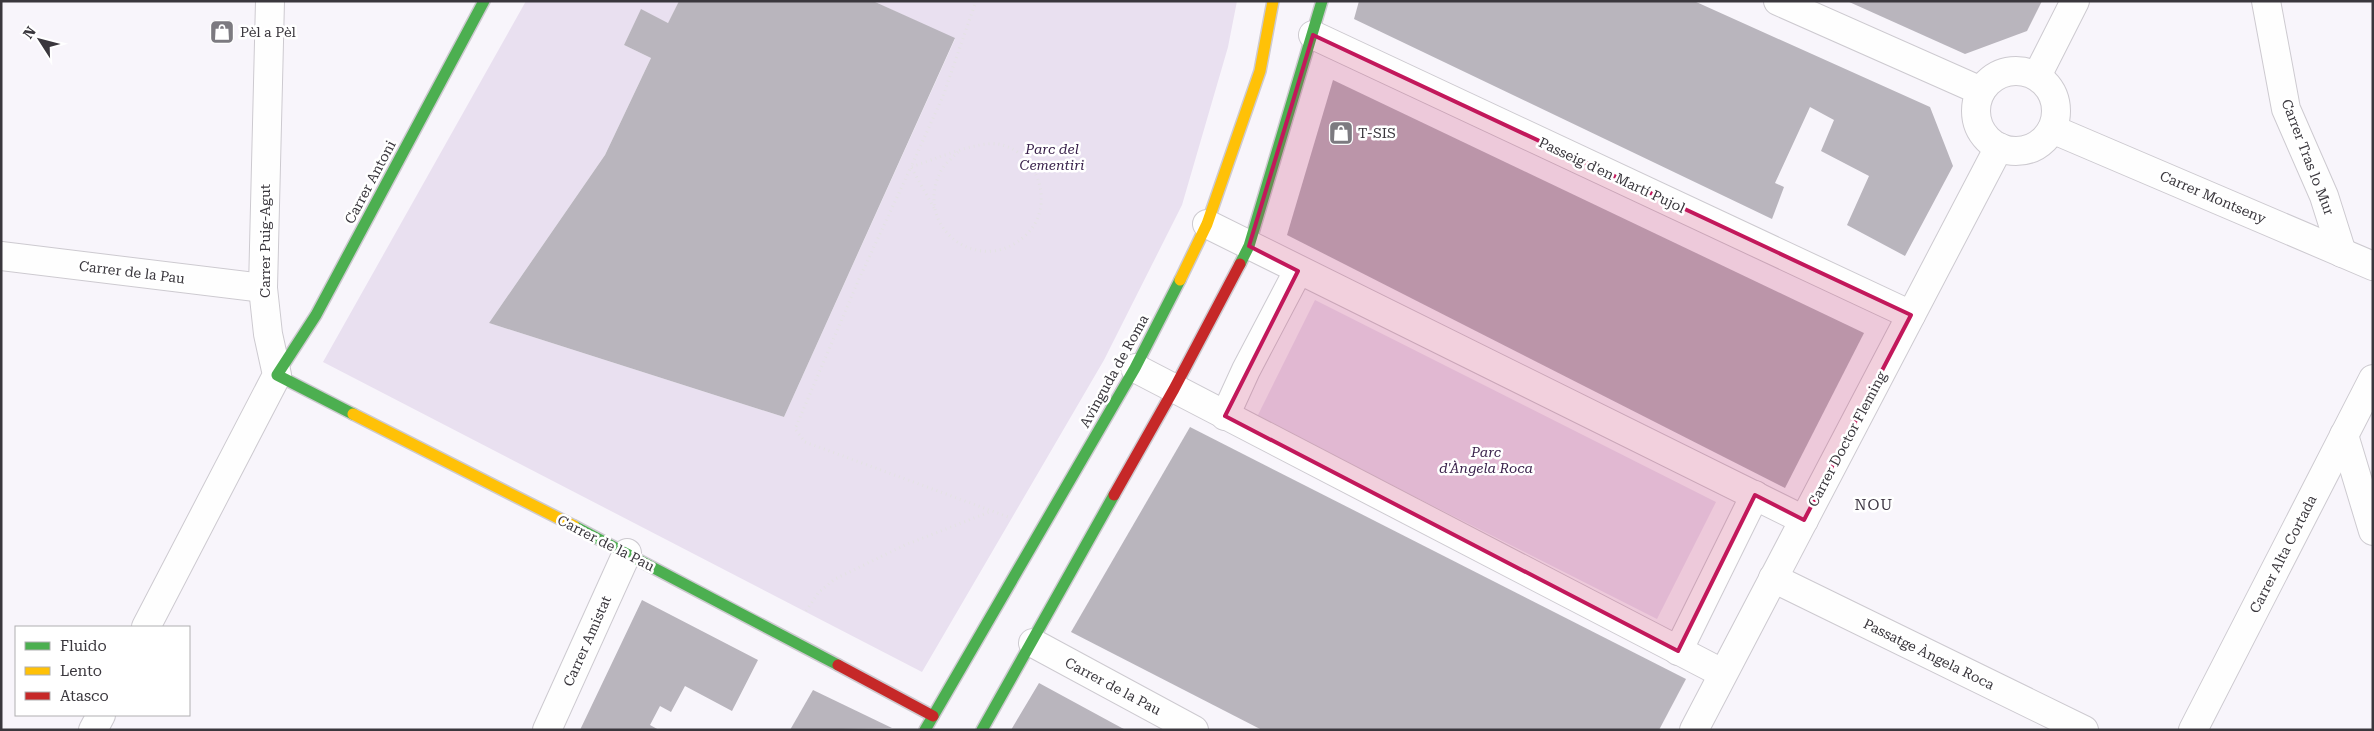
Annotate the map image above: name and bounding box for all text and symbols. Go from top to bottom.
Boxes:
north arrow [15,15,65,65]
shop icon: Pèl a Pèl [209,19,235,45]
text: N [20,23,39,41]
place label: Pèl a Pèl [240,24,296,40]
street label: Carrer Tras lo Mur [2279,97,2338,217]
shop icon: T-SIS [1328,120,1354,146]
place label: T-SIS [1358,125,1396,141]
street label: Passeig d'en Martí Pujol [1536,134,1688,216]
street label: Carrer Antoni [341,137,399,226]
park label: Parc del Cementiri [1020,141,1085,173]
street label: Carrer Montseny [2158,167,2269,227]
street label: Carrer Puig-Agut [257,184,273,298]
street label: Carrer de la Pau [78,258,186,286]
street label: Avinguda de Roma [1076,311,1152,430]
street label: Carrer Doctor Fleming [1805,369,1890,509]
park label: Parc d'Àngela Roca [1439,444,1533,476]
street label: Carrer Alta Cortada [2246,492,2320,616]
district label: NOU [1855,496,1893,514]
street label: Carrer de la Pau [555,512,657,574]
street label: Carrer Amistat [560,593,614,689]
street label: Passatge Àngela Roca [1861,615,1997,693]
legend [15,626,190,716]
text: Fluido [60,637,107,655]
street label: Carrer de la Pau [1062,654,1164,718]
text: Lento [60,662,102,680]
text: Atasco [60,687,109,705]

